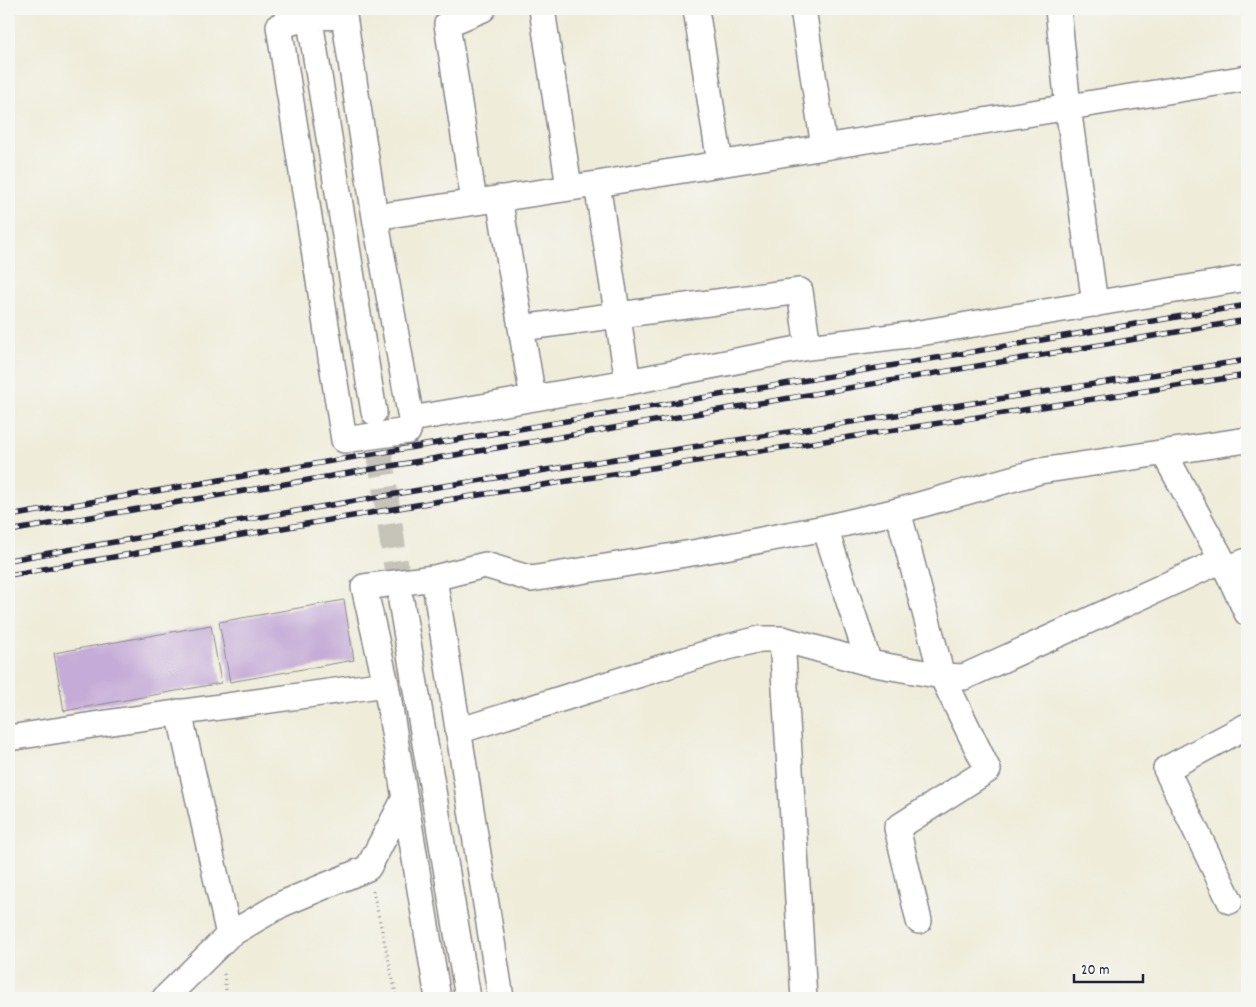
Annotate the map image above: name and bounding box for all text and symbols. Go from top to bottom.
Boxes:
scale bar [1074,952,1142,984]
text: 20 m [1081,960,1109,982]

